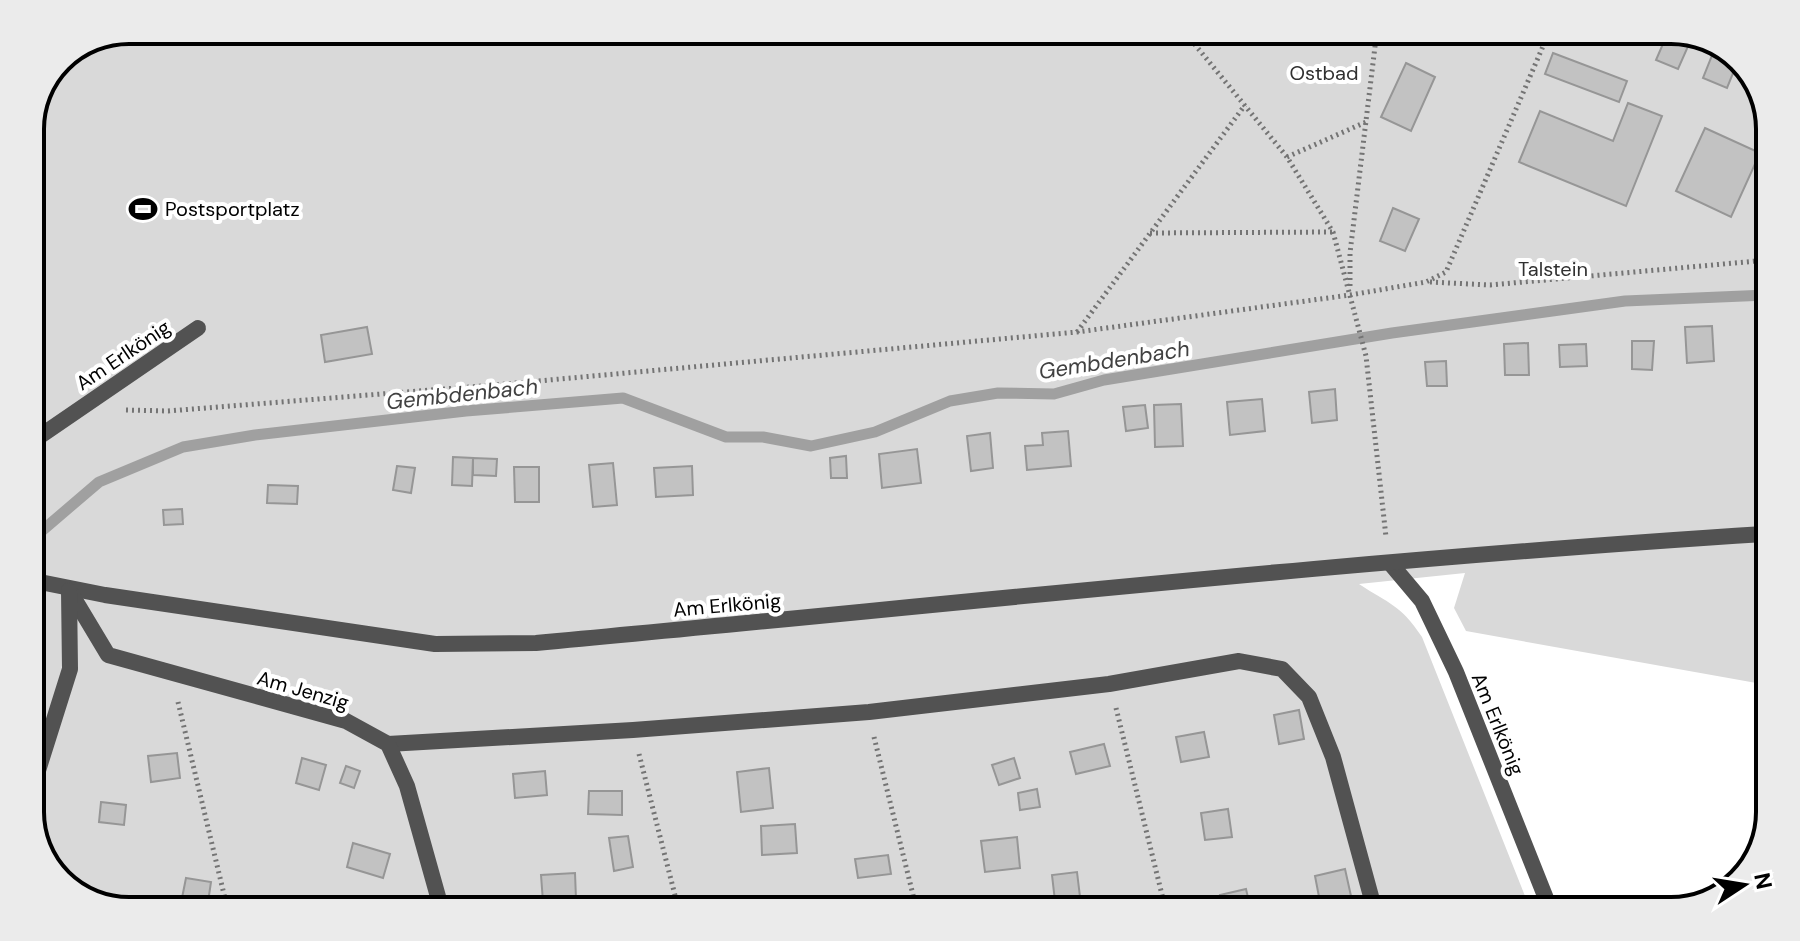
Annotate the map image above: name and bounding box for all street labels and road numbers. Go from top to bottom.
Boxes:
street label: Am Erlkönig [71,314,175,396]
street label: Am Erlkönig [672,587,782,623]
street label: Am Jenzig [254,664,352,716]
street label: Am Erlkönig [1466,669,1530,779]

